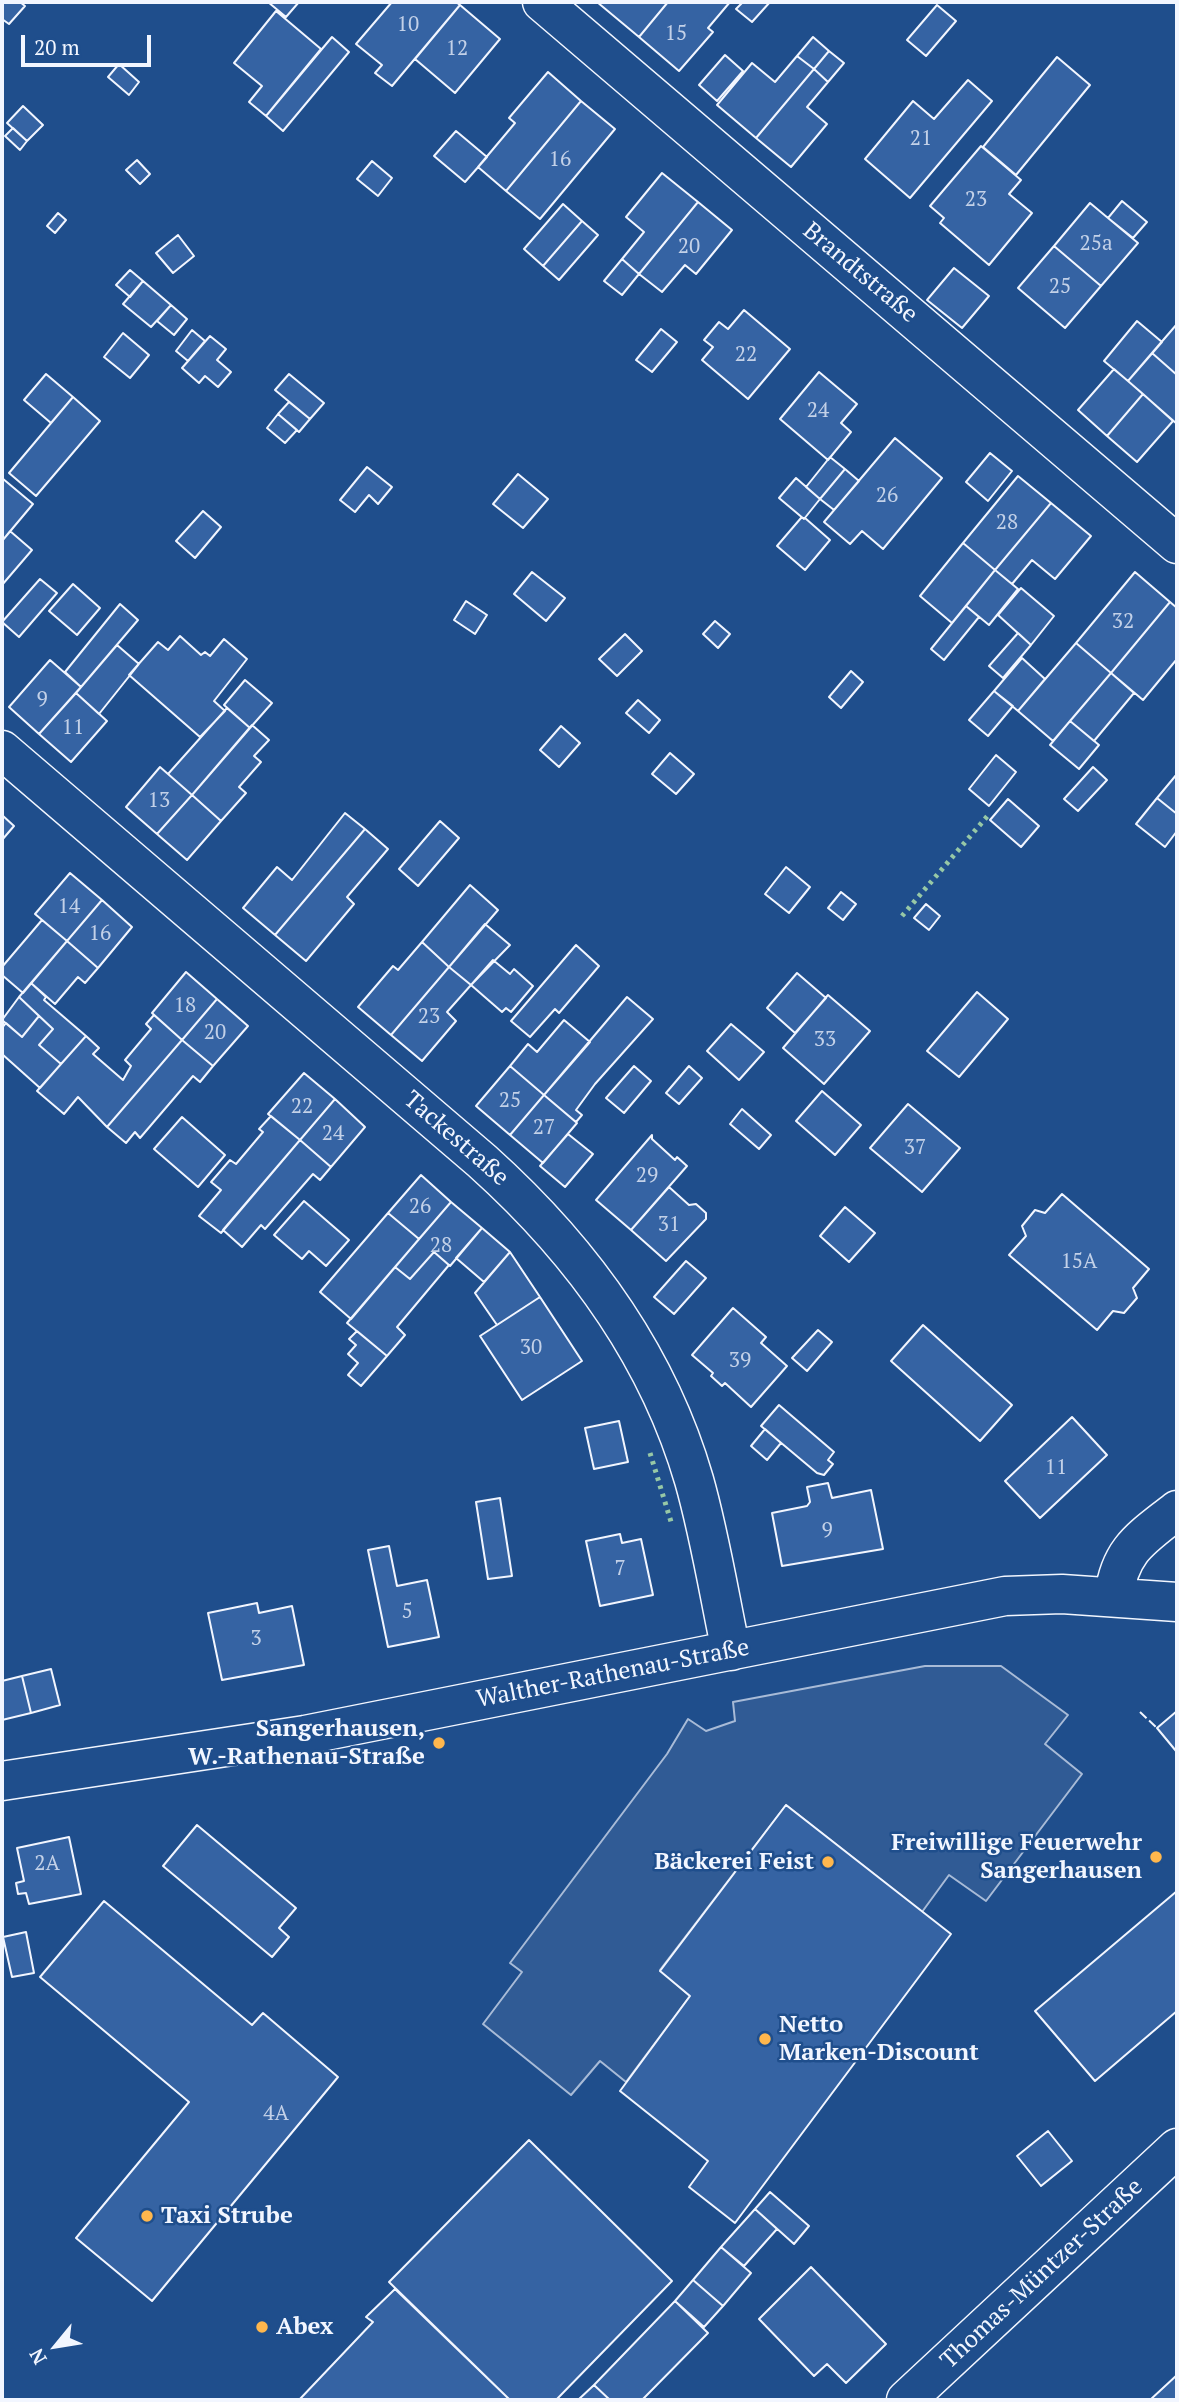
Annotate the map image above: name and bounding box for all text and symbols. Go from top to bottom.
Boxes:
house number: 10 [397,12,419,38]
scale bar [24,21,154,65]
house number: 15 [665,21,687,47]
text: 20 m [34,33,80,61]
house number: 12 [446,36,468,62]
house number: 21 [910,126,932,152]
house number: 16 [549,147,571,173]
house number: 23 [965,187,987,213]
street label: Brandtstraße [797,217,923,329]
house number: 25a [1080,231,1112,257]
house number: 20 [678,234,700,260]
house number: 25 [1049,274,1071,300]
house number: 22 [735,342,757,368]
house number: 24 [807,398,829,424]
house number: 26 [876,483,898,509]
house number: 28 [996,510,1018,536]
house number: 32 [1112,609,1134,635]
house number: 9 [36,687,48,713]
house number: 11 [62,715,84,741]
house number: 13 [148,788,170,814]
house number: 14 [58,894,80,920]
house number: 16 [89,921,111,947]
house number: 18 [174,993,196,1019]
house number: 23 [418,1004,440,1030]
house number: 20 [204,1020,226,1046]
house number: 33 [814,1027,836,1053]
street label: Tackestraße [398,1086,514,1192]
house number: 25 [499,1088,521,1114]
house number: 22 [291,1094,313,1120]
house number: 27 [533,1115,555,1141]
house number: 24 [322,1121,344,1147]
house number: 37 [904,1135,926,1161]
house number: 29 [636,1163,658,1189]
house number: 26 [409,1194,431,1220]
house number: 31 [658,1212,680,1238]
house number: 28 [430,1233,452,1259]
house number: 15A [1061,1249,1097,1275]
house number: 30 [520,1335,542,1361]
house number: 39 [729,1348,751,1374]
house number: 11 [1045,1455,1067,1481]
house number: 9 [821,1518,833,1544]
house number: 7 [614,1556,626,1582]
house number: 5 [401,1599,413,1625]
house number: 3 [250,1626,262,1652]
street label: Walther-Rathenau-Straße [474,1633,752,1715]
place label: Sangerhausen, W.-Rathenau-Straße [188,1715,425,1771]
marker: Sangerhausen, W.-Rathenau-Straße [431,1735,447,1751]
place label: Freiwillige Feuerwehr Sangerhausen [891,1829,1142,1885]
place label: Bäckerei Feist [654,1848,814,1876]
marker: Freiwillige Feuerwehr Sangerhausen [1148,1849,1164,1865]
house number: 2A [34,1851,60,1877]
marker: Bäckerei Feist [820,1854,836,1870]
place label: Netto Marken-Discount [779,2011,979,2067]
marker: Netto Marken-Discount [757,2031,773,2047]
house number: 4A [263,2101,289,2127]
street label: Thomas-Müntzer-Straße [935,2173,1149,2375]
place label: Taxi Strube [161,2202,293,2230]
marker: Taxi Strube [139,2208,155,2224]
north arrow [21,2311,91,2381]
place label: Abex [276,2313,334,2341]
marker: Abex [254,2319,270,2335]
text: N [23,2344,52,2369]

